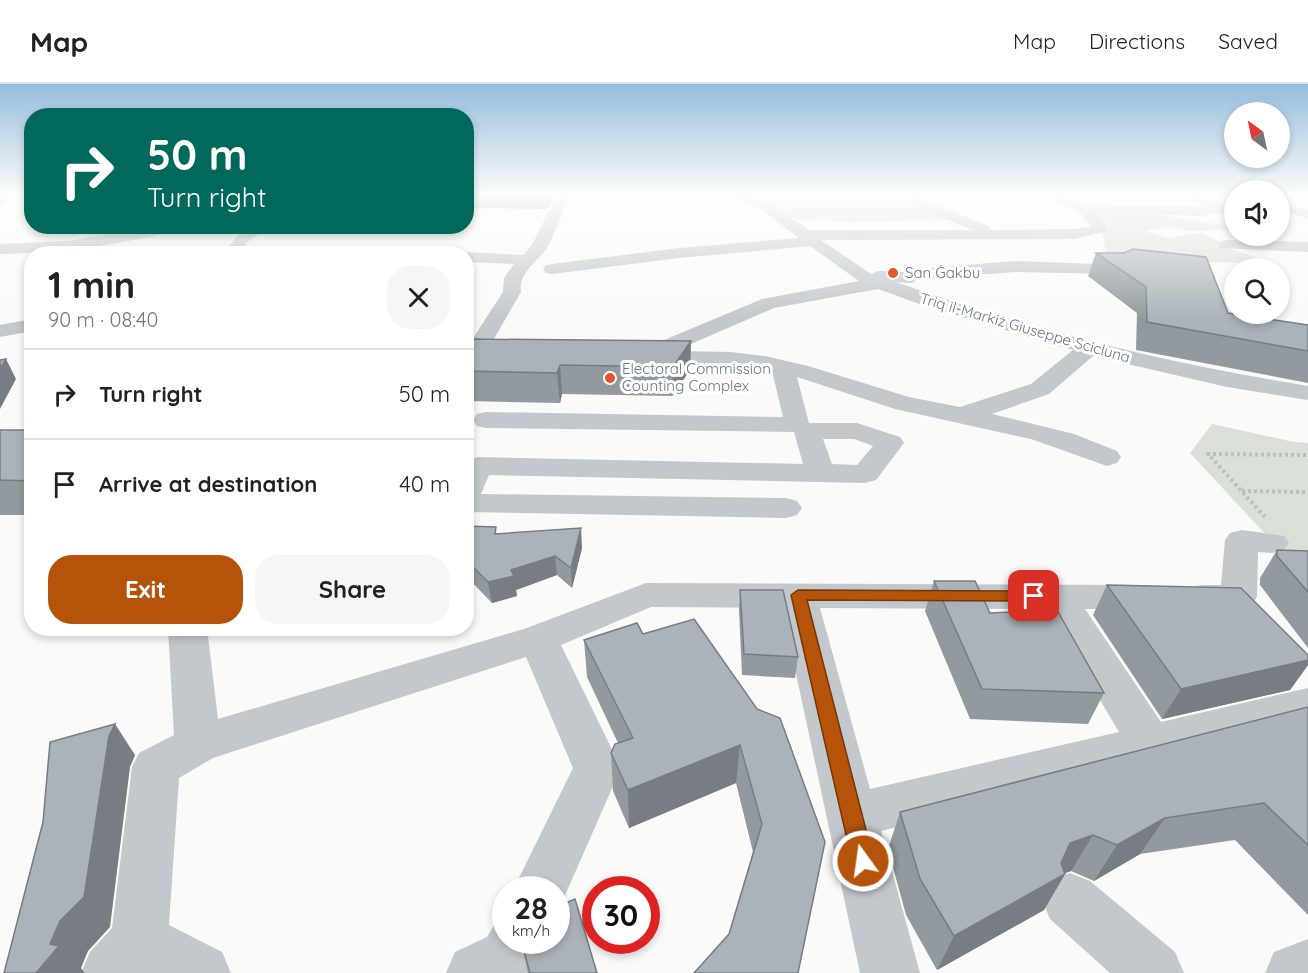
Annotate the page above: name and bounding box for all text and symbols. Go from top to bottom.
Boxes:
text: Map [30,24,88,59]
text: Map [1013,28,1056,54]
text: Directions [1089,28,1185,54]
text: Saved [1218,28,1278,54]
north arrow [1224,102,1290,168]
map controls [1224,102,1290,324]
text: 50 m [147,128,247,181]
icon: right [48,132,126,210]
text: Turn right [147,180,266,214]
button: sound [1224,180,1290,246]
button: search [1224,258,1290,324]
text: 1 min [48,262,135,307]
place label: San Ġakbu [905,263,980,282]
button: close [387,266,450,329]
marker: San Ġakbu [886,266,900,280]
street label: Triq il-Markiż Giuseppe Scicluna [918,288,1132,367]
text: 90 m · 08:40 [48,307,158,332]
place label: Electoral Commission Counting Complex [622,359,771,395]
marker: Electoral Commission Counting Complex [603,371,617,385]
icon: right [48,378,81,411]
text: Turn right [99,380,203,408]
text: 50 m [399,380,450,408]
icon: arrive [48,468,81,501]
text: Arrive at destination [99,470,317,498]
text: 40 m [399,470,450,498]
button: Exit [48,555,243,624]
button: Share [255,555,450,624]
pin [1008,570,1059,621]
icon: arrive [1017,579,1050,612]
position arrow [831,829,895,893]
speed limit sign: 30 [582,876,660,954]
text: 28 [514,889,548,927]
text: km/h [512,921,550,940]

